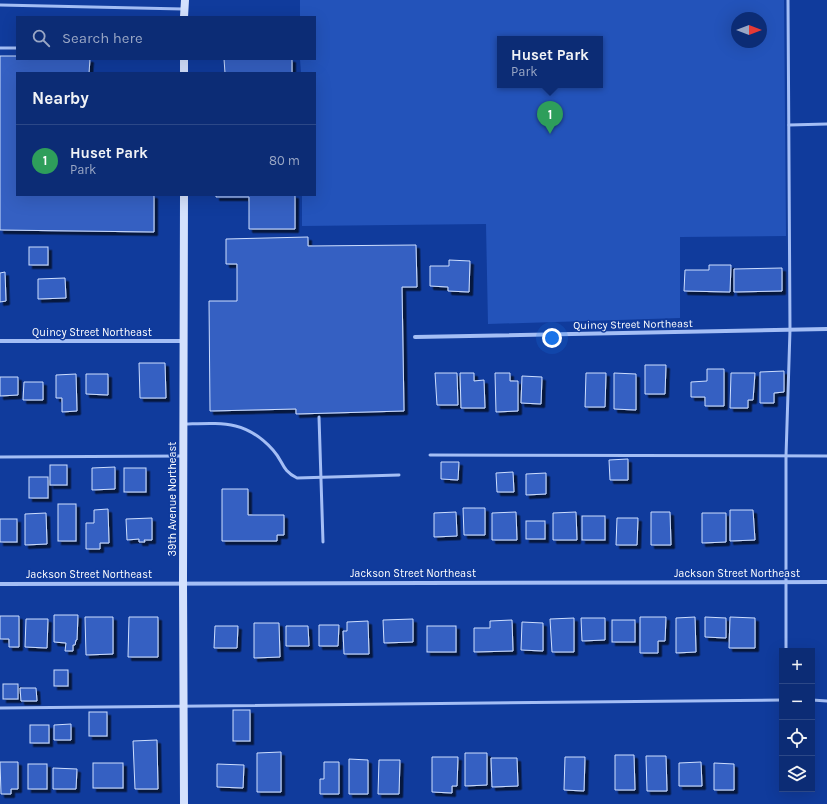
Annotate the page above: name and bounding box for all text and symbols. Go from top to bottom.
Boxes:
north arrow [731,12,767,48]
search box [16,16,316,60]
icon: search [30,27,52,49]
text: Search here [62,29,143,47]
popup [497,36,603,88]
text: Huset Park [511,46,589,64]
text: Park [511,64,537,79]
text: Nearby [32,88,89,108]
pin: 1 [537,101,563,134]
text: Huset Park [70,144,148,162]
text: 1 [43,153,47,168]
text: 80 m [269,153,300,168]
text: Park [70,162,96,177]
street label: Quincy Street Northeast [573,317,693,332]
street label: Quincy Street Northeast [32,326,152,339]
your location [542,328,562,348]
street label: 39th Avenue Northeast [166,442,179,557]
street label: Jackson Street Northeast [350,567,476,580]
street label: Jackson Street Northeast [674,567,800,580]
street label: Jackson Street Northeast [26,568,152,581]
map controls [779,648,815,792]
button: + [779,648,815,684]
button: − [779,684,815,720]
button: locate [779,720,815,756]
button: layers [779,756,815,792]

